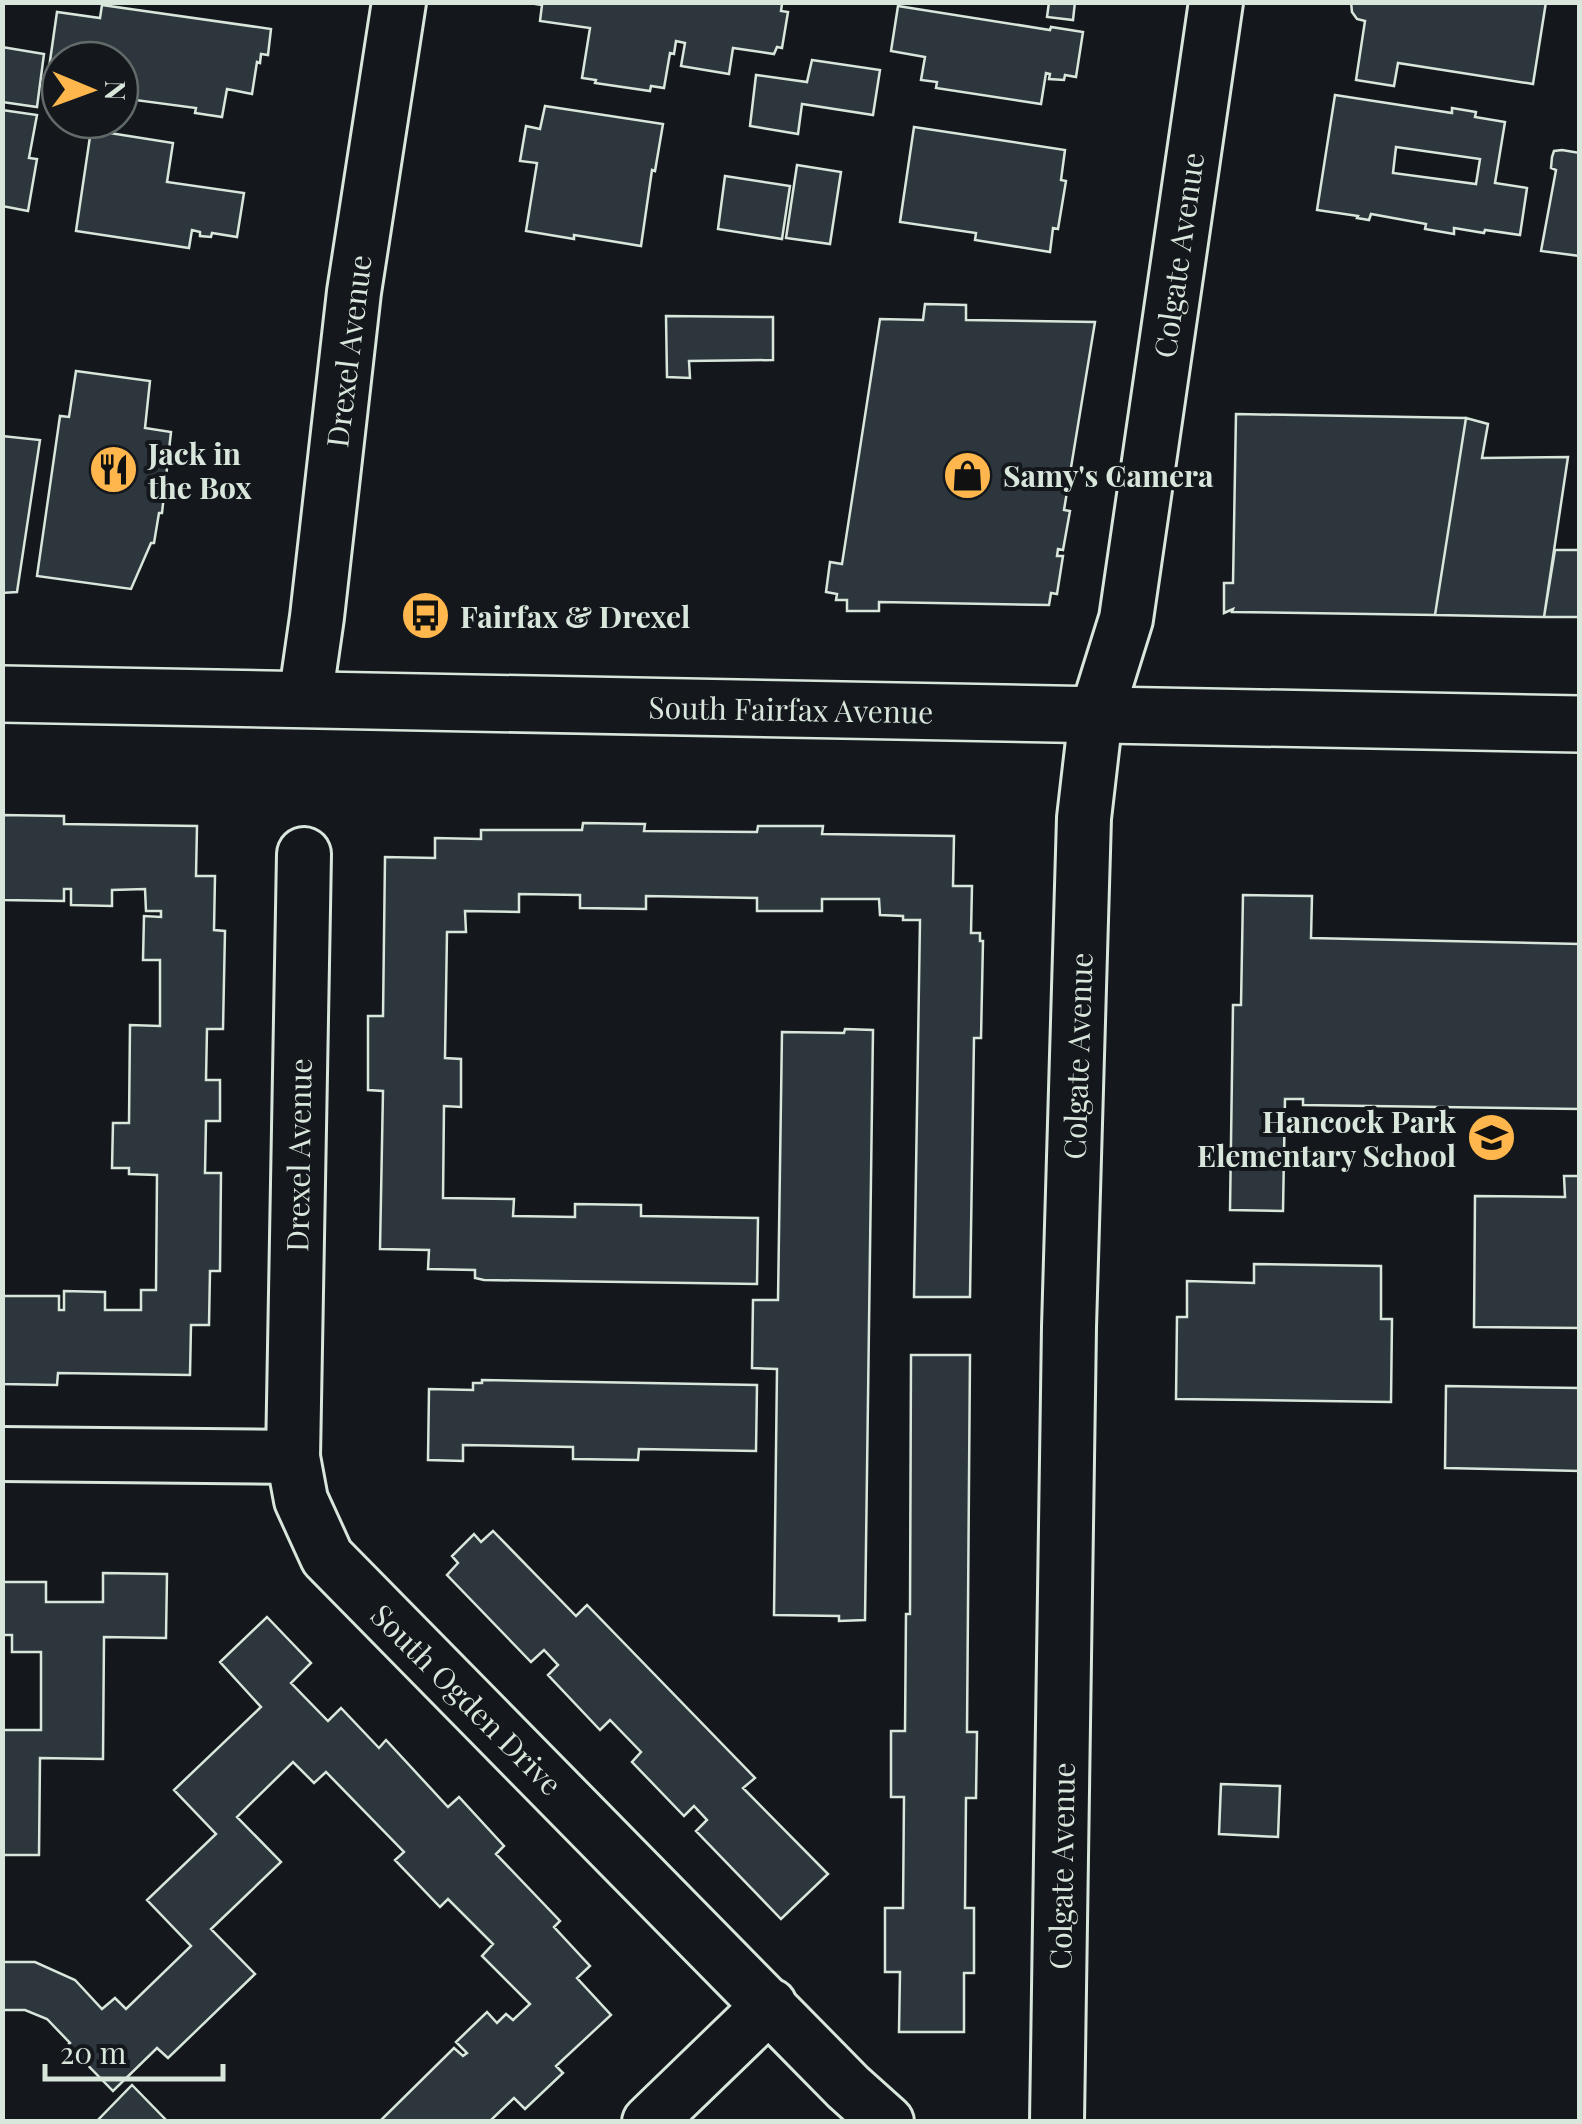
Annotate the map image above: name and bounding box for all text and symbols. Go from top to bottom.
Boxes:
north arrow [40,40,140,140]
text: N [98,80,135,101]
street label: Colgate Avenue [1144,150,1212,360]
street label: Drexel Avenue [316,253,380,449]
place label: Jack in the Box [147,433,252,507]
restaurant icon: Jack in the Box [87,444,139,496]
shop icon: Samy's Camera [942,449,994,501]
place label: Samy's Camera [1003,455,1214,495]
bus stop icon: Fairfax & Drexel [399,590,451,642]
place label: Fairfax & Drexel [460,596,690,636]
street label: South Fairfax Avenue [648,687,934,731]
street label: Colgate Avenue [1053,952,1101,1160]
street label: Drexel Avenue [276,1058,320,1252]
place label: Hancock Park Elementary School [1197,1101,1456,1175]
school or university icon: Hancock Park Elementary School [1465,1112,1517,1164]
street label: South Ogden Drive [363,1595,571,1803]
street label: Colgate Avenue [1039,1762,1083,1970]
scale bar [45,2019,222,2081]
text: 20 m [60,2032,127,2072]

